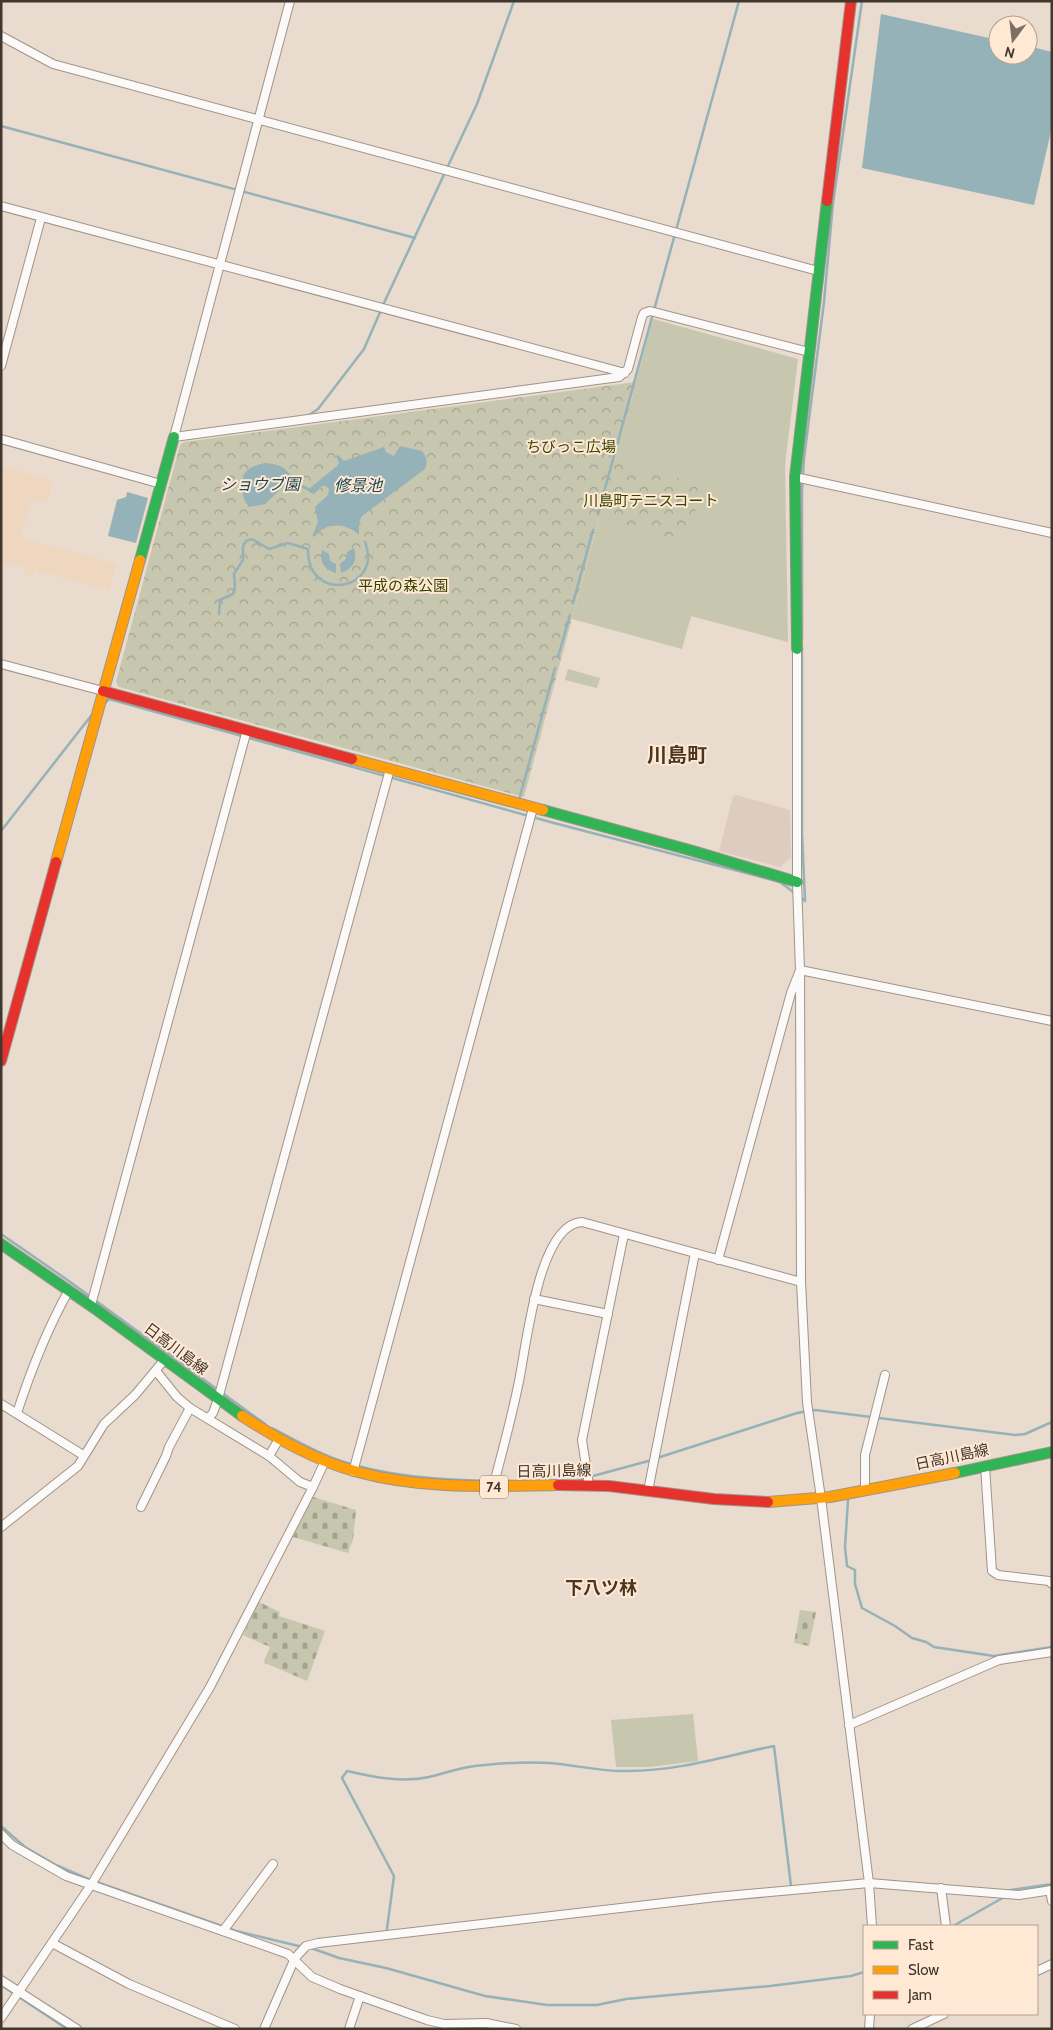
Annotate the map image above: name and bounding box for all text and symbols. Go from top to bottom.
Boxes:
north arrow [988,15,1038,65]
text: N [1003,43,1017,63]
park label: ちびっこ広場 [526,438,616,456]
water label: ショウブ園 [220,475,302,494]
water label: 修景池 [334,476,384,495]
park label: 川島町テニスコート [583,492,719,510]
park label: 平成の森公園 [358,577,448,595]
district label: 川島町 [647,743,707,767]
street label: 日高川島線 [141,1319,211,1379]
street label: 日高川島線 [913,1440,991,1474]
street label: 日高川島線 [516,1461,592,1481]
road number: 74 [480,1475,508,1498]
district label: 下八ツ林 [565,1577,637,1599]
legend [863,1925,1038,2015]
text: Fast [908,1936,933,1954]
text: Slow [908,1961,939,1979]
text: Jam [907,1986,932,2004]

